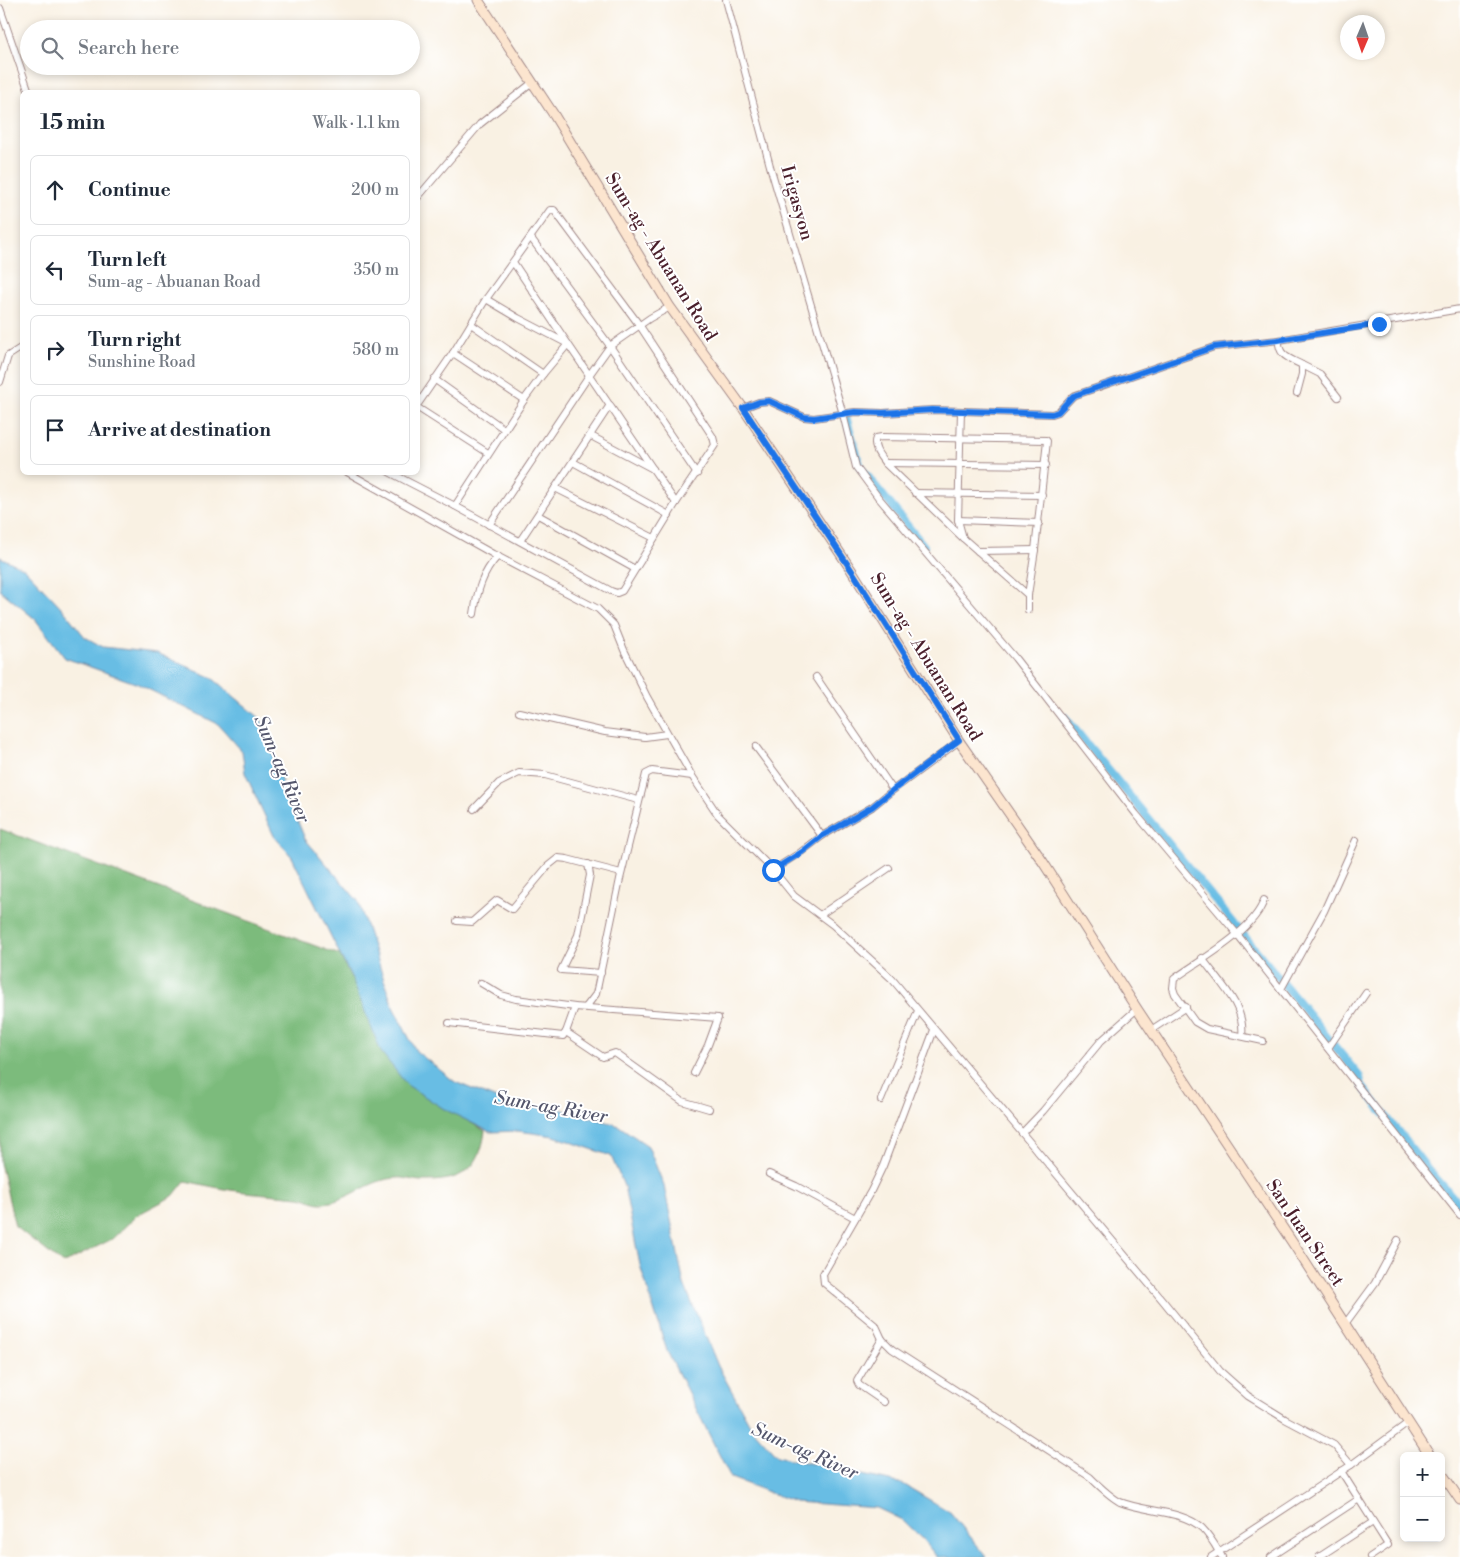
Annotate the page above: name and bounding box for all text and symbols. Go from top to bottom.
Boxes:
north arrow [1340,15,1385,60]
search box [20,20,420,75]
icon: search [38,34,66,62]
text: Search here [78,36,179,60]
text: 15 min [40,110,105,136]
text: Walk · 1.1 km [312,113,400,133]
street label: Irigasyon [775,163,819,243]
street label: Sum-ag - Abuanan Road [600,169,723,346]
icon: ahead [41,176,69,204]
text: Continue [88,178,171,202]
text: 200 m [351,180,399,200]
text: Turn left [88,248,167,272]
icon: left [41,256,69,284]
text: 350 m [353,260,399,280]
text: Sum-ag - Abuanan Road [88,272,261,292]
route end [1368,313,1391,336]
text: Turn right [88,328,181,352]
icon: right [41,336,69,364]
text: 580 m [352,340,399,360]
text: Sunshine Road [88,352,196,372]
icon: arrive [41,416,69,444]
text: Arrive at destination [88,418,271,442]
street label: Sum-ag - Abuanan Road [865,569,988,746]
water label: Sum-ag River [249,712,316,827]
route start [762,859,785,882]
water label: Sum-ag River [492,1085,610,1129]
street label: San Juan Street [1261,1175,1350,1291]
water label: Sum-ag River [748,1417,863,1486]
map controls [1400,1452,1445,1542]
button: + [1400,1452,1445,1497]
button: − [1400,1497,1445,1542]

